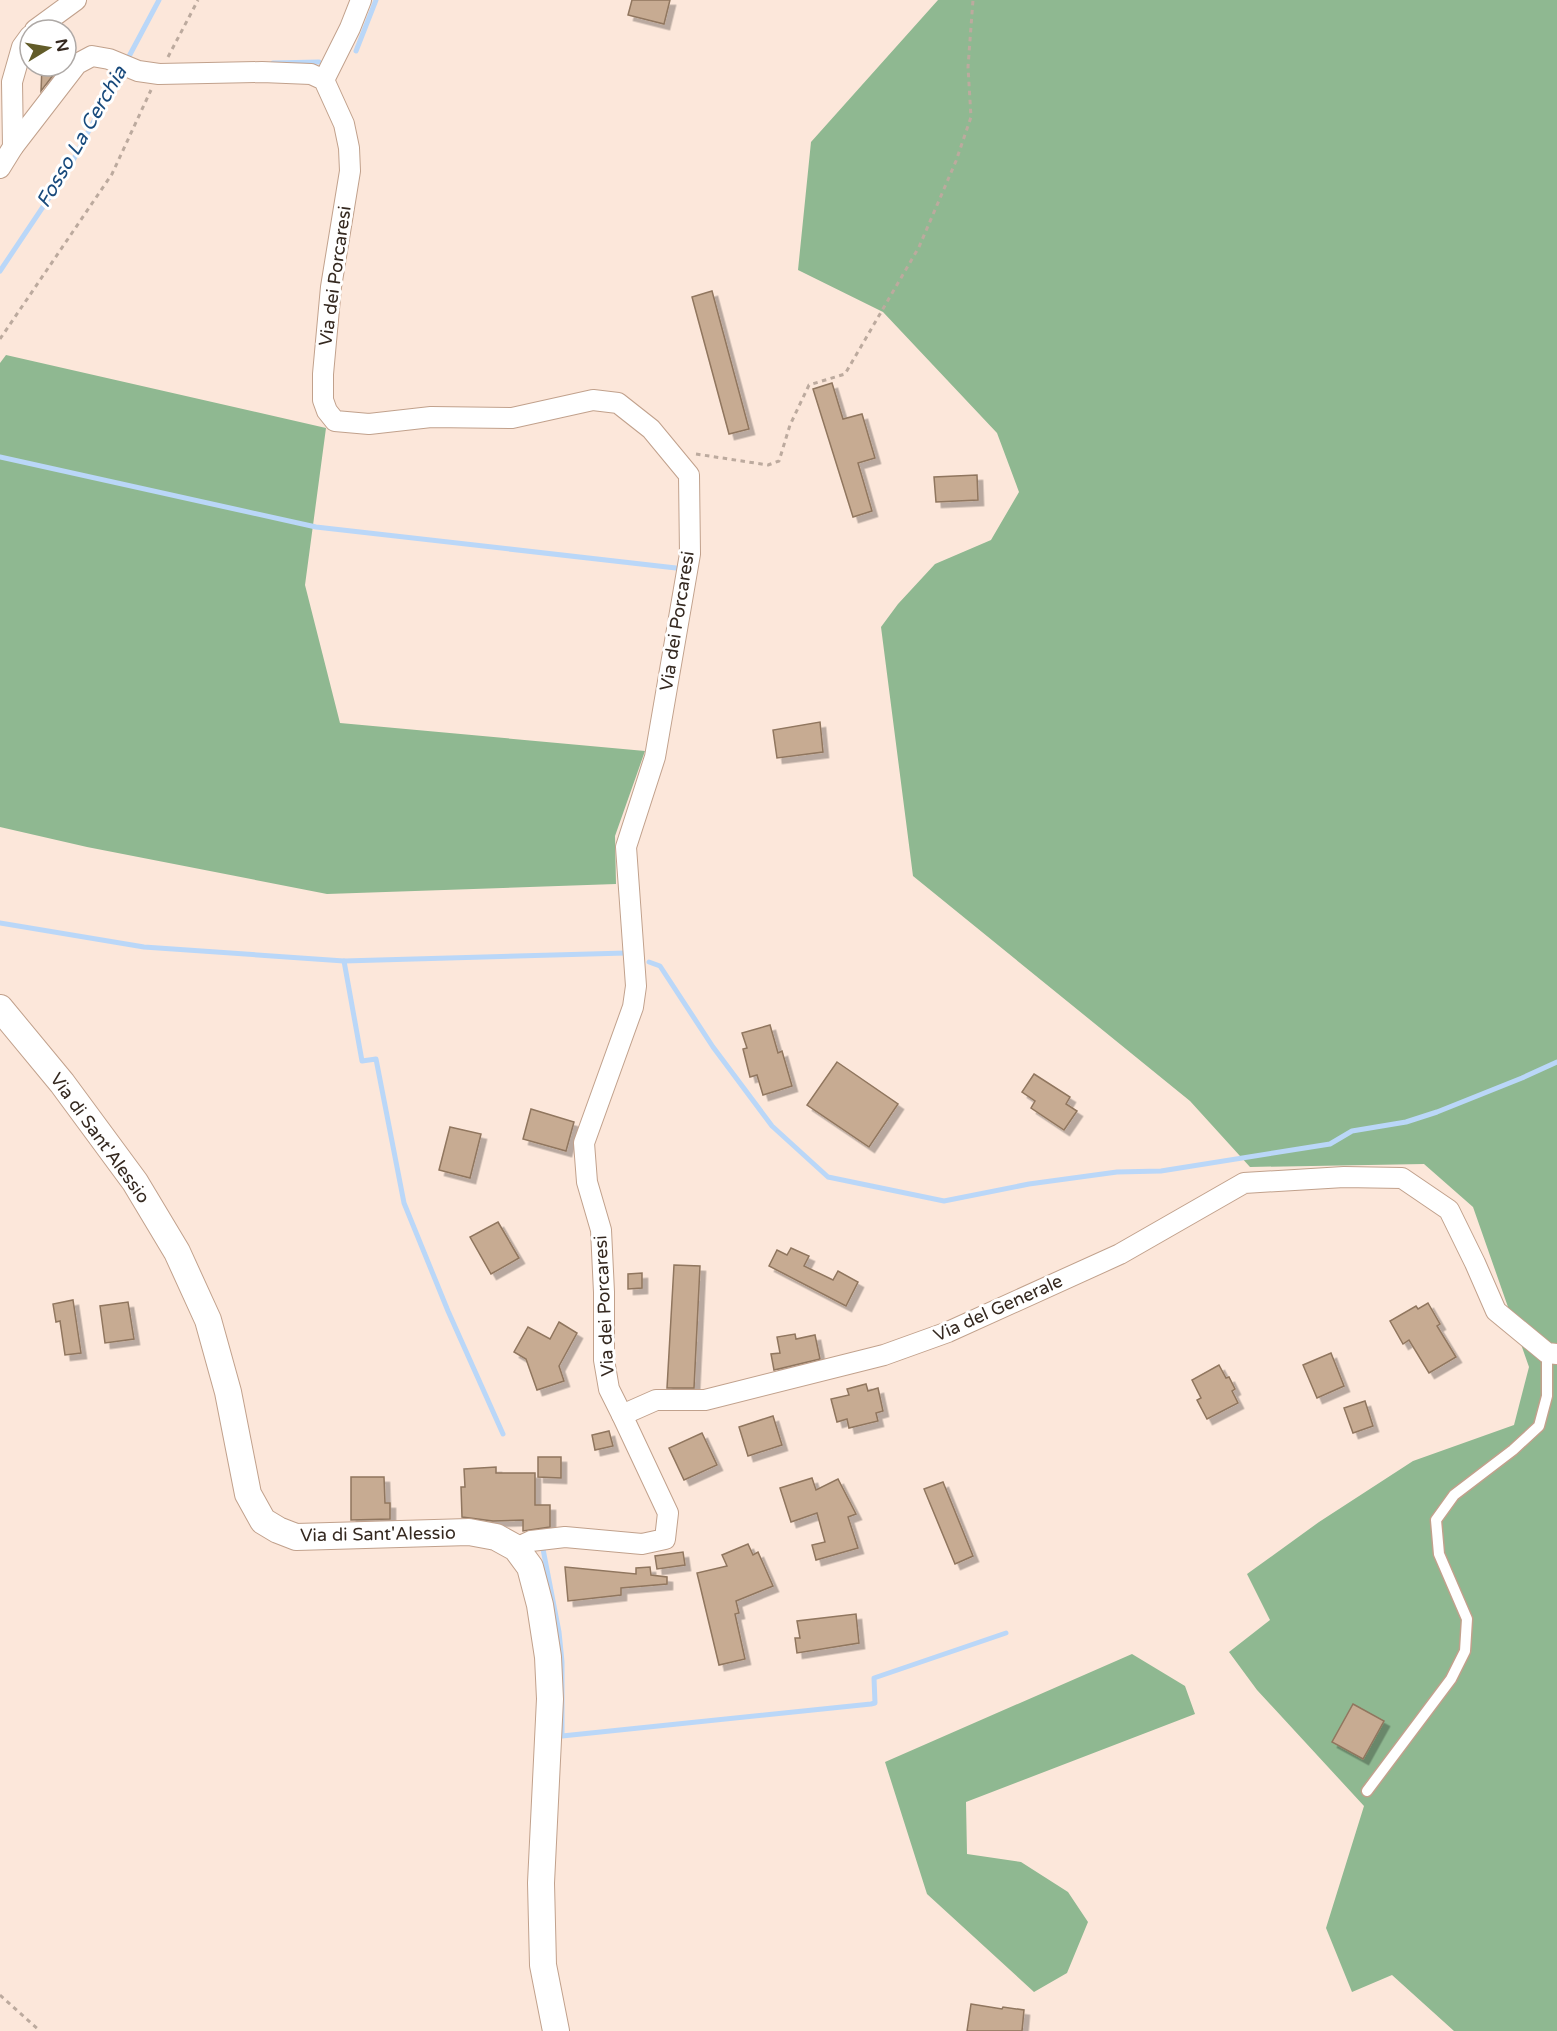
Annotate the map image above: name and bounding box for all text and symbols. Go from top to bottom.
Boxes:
north arrow [18,18,78,78]
text: N [51,37,73,54]
water label: Fosso La Cerchia [32,61,133,212]
street label: Via dei Porcaresi [314,204,356,348]
street label: Via dei Porcaresi [655,549,699,693]
street label: Via di Sant'Alessio [45,1069,155,1207]
street label: Via dei Porcaresi [589,1235,619,1377]
street label: Via del Generale [930,1270,1066,1346]
street label: Via di Sant'Alessio [300,1522,456,1546]

